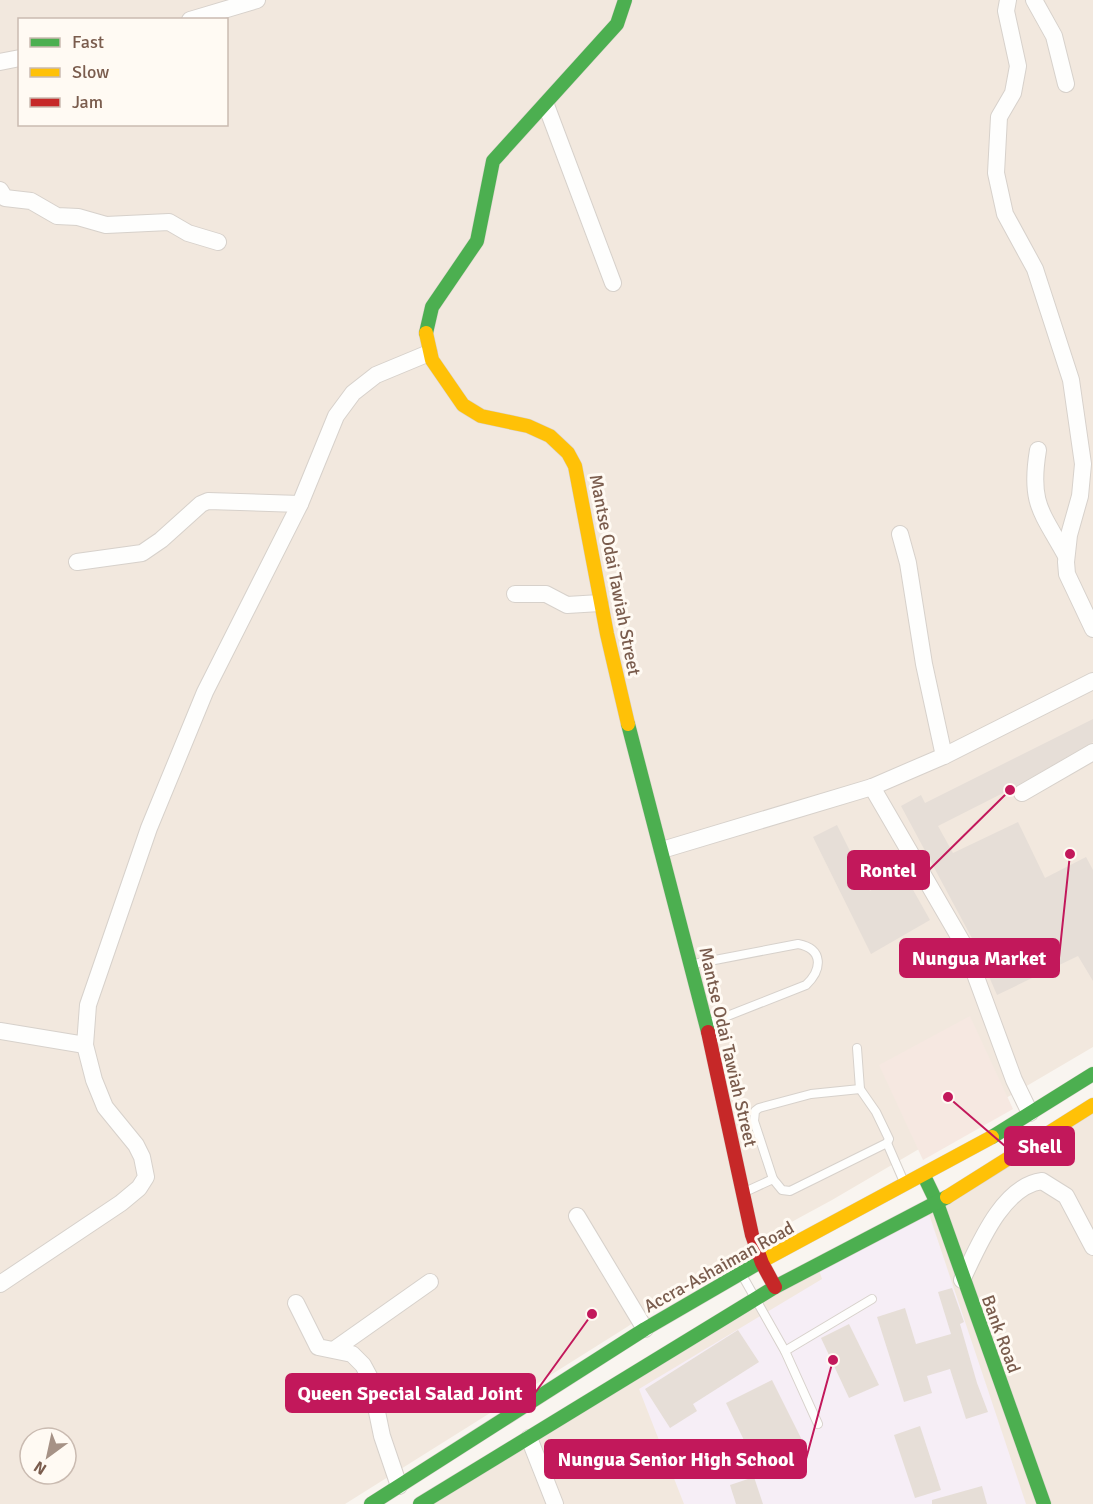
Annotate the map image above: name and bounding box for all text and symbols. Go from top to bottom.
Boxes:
legend [18,18,228,126]
text: Fast [72,31,104,53]
text: Slow [72,61,109,83]
text: Jam [72,91,103,113]
street label: Mantse Odai Tawiah Street [585,473,645,677]
callout: Rontel [848,851,929,889]
text: Rontel [860,858,916,883]
callout: Nungua Market [900,939,1059,977]
street label: Mantse Odai Tawiah Street [694,945,762,1149]
text: Nungua Market [912,946,1047,971]
callout: Shell [1005,1127,1074,1165]
text: Shell [1018,1134,1062,1159]
street label: Accra-Ashaiman Road [640,1217,798,1317]
street label: Bank Road [977,1292,1025,1376]
callout: Queen Special Salad Joint [286,1374,535,1412]
text: Queen Special Salad Joint [297,1381,523,1406]
north arrow [18,1426,78,1486]
callout: Nungua Senior High School [545,1440,806,1478]
text: Nungua Senior High School [557,1447,795,1472]
text: N [30,1456,50,1479]

